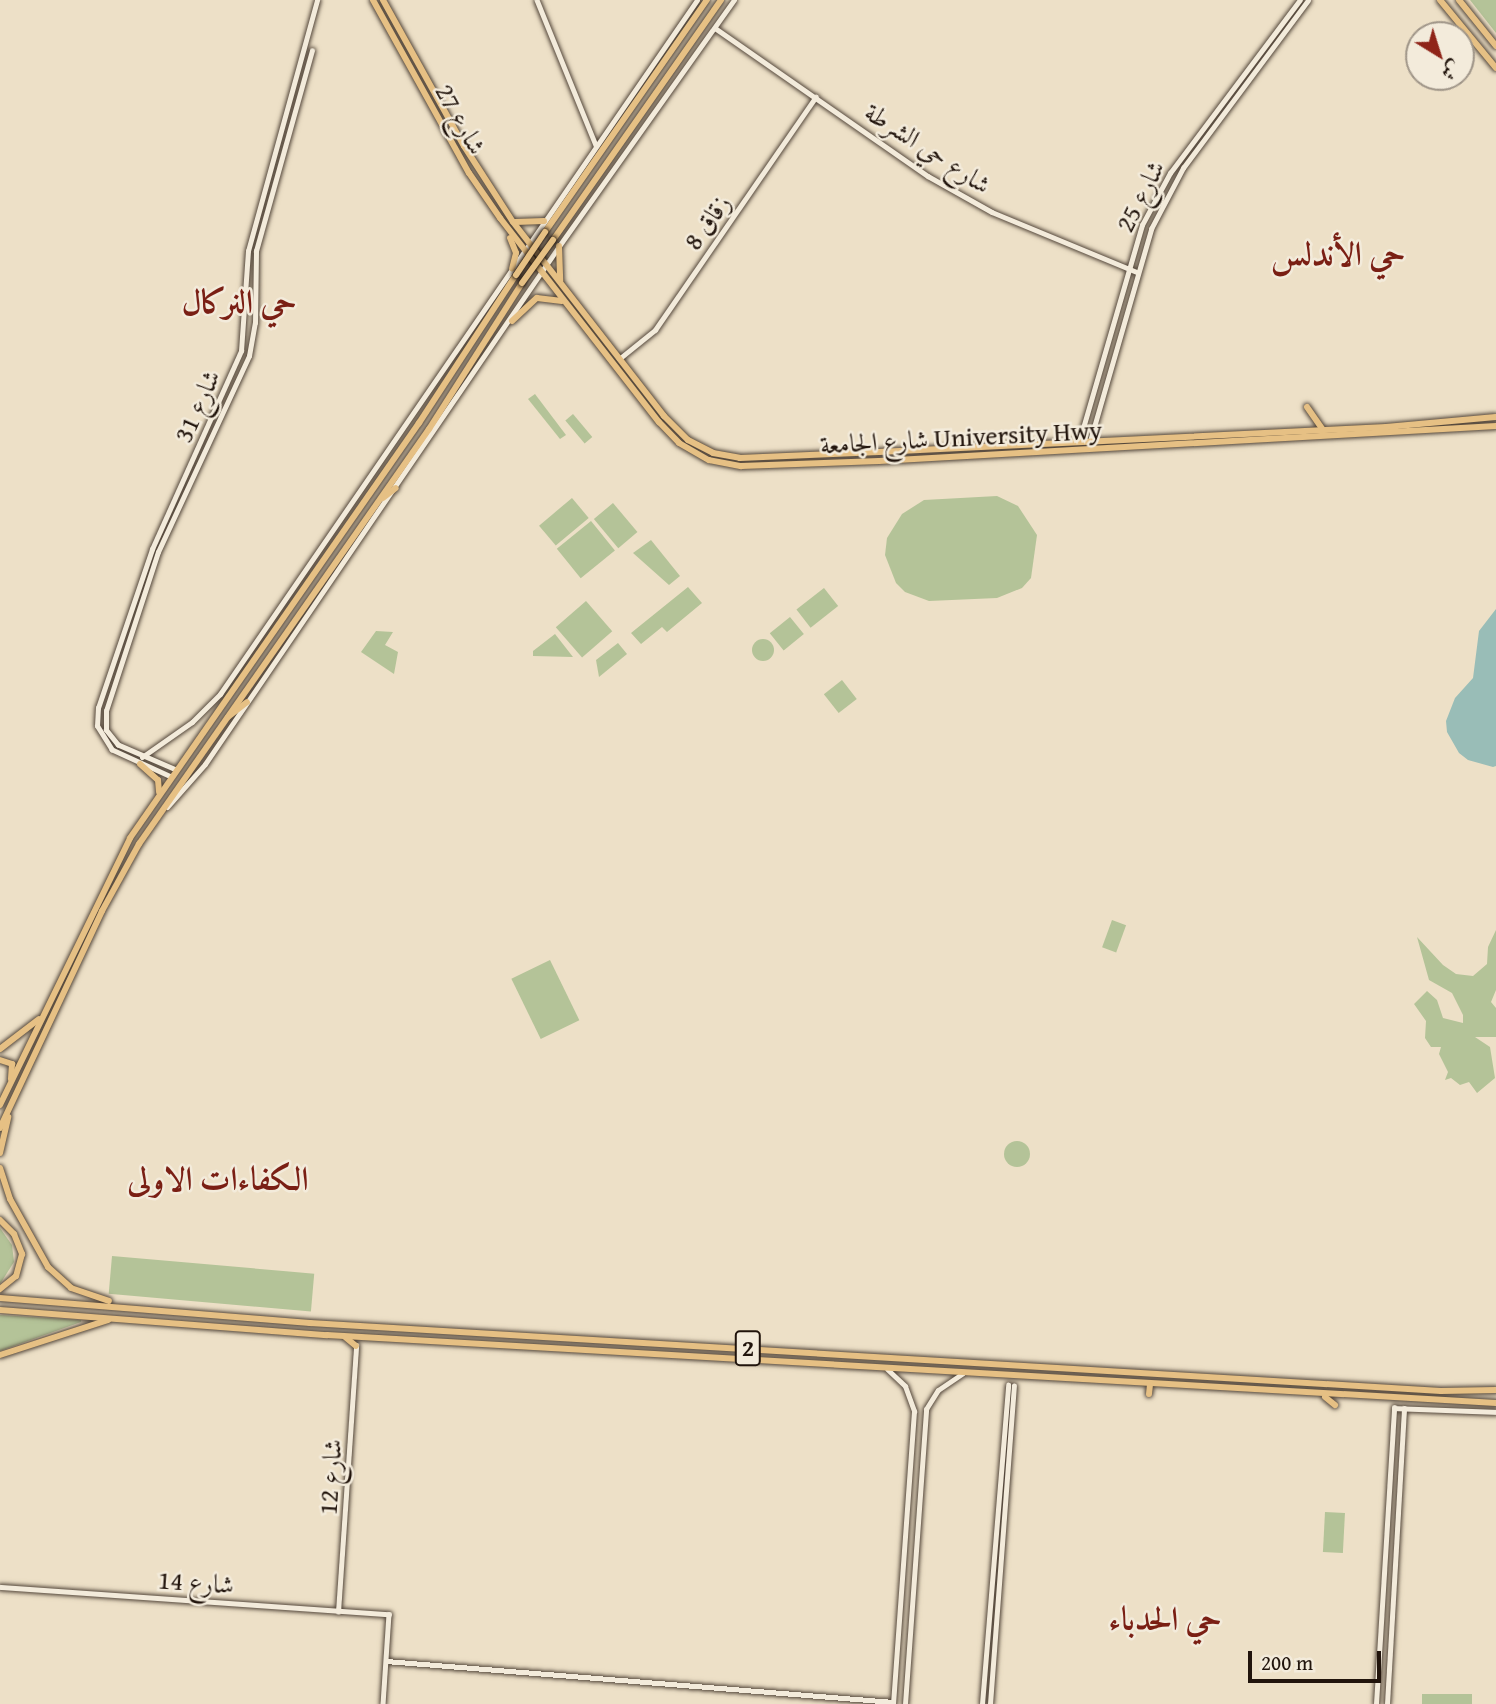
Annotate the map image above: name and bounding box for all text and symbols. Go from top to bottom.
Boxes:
north arrow [1405,21,1475,91]
text: ش [1436,54,1468,88]
street label: شارع 27 [429,78,493,160]
street label: شارع حي الشرطة [859,96,997,200]
street label: شارع 25 [1109,155,1171,237]
street label: زقاق 8 [677,188,737,256]
district label: حي الأندلس [1271,234,1405,274]
district label: حي النركال [182,282,296,322]
street label: شارع 31 [167,365,227,447]
street label: شارع الجامعة University Hwy [819,414,1103,460]
district label: الكفاءات الاولى [127,1159,309,1199]
road number: 2 [734,1328,762,1368]
street label: شارع 12 [312,1438,348,1516]
street label: شارع 14 [157,1564,235,1600]
district label: حي الحدباء [1108,1599,1222,1639]
scale bar [1251,1638,1384,1682]
text: 200 m [1261,1647,1313,1678]

